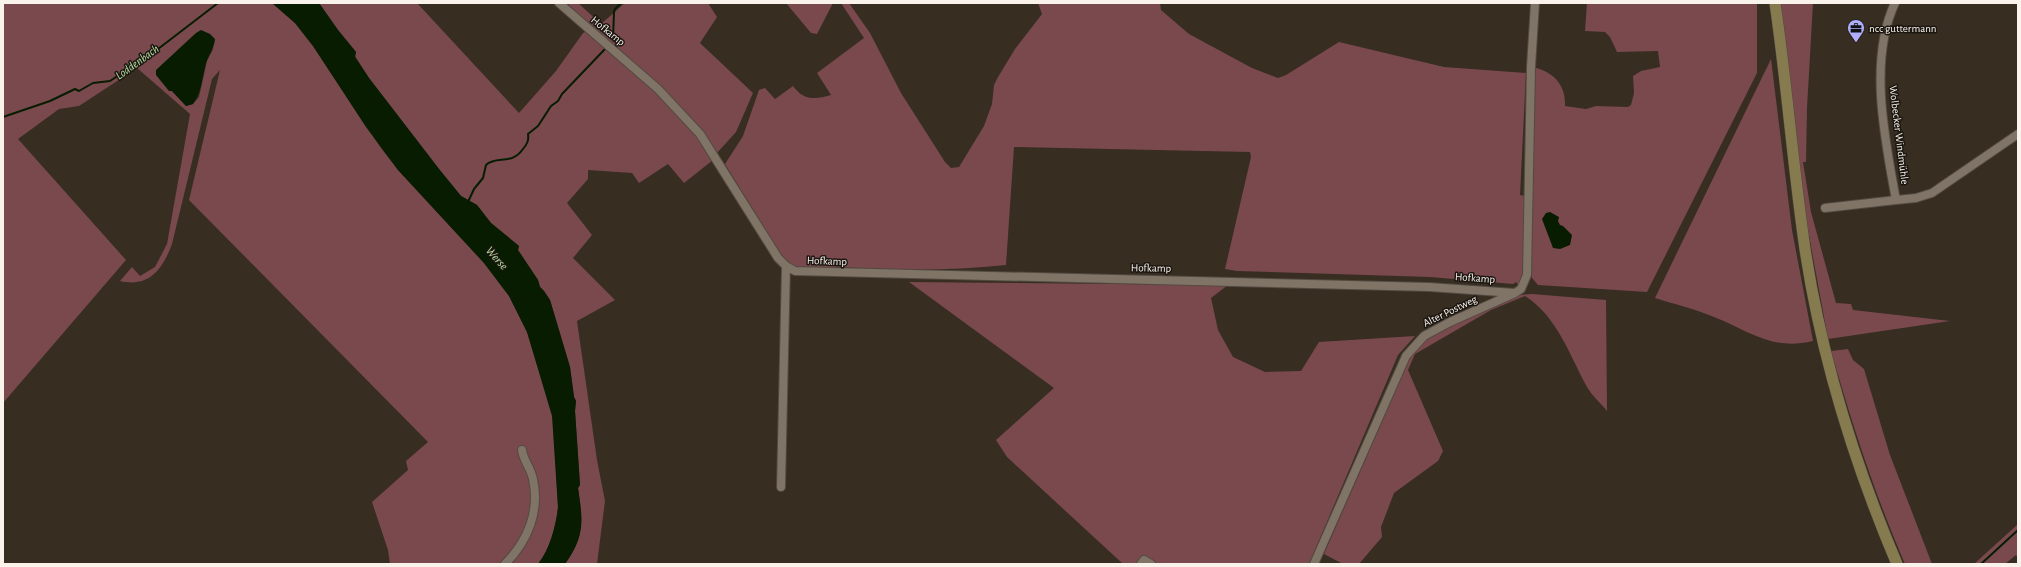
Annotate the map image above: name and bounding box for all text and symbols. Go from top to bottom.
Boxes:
street label: Hofkamp [589,14,627,48]
office icon: ncc guttermann [1846,18,1866,43]
place label: ncc guttermann [1869,23,1936,34]
water label: Loddenbach [113,42,161,82]
street label: Wolbecker Windmühle [1887,85,1911,185]
water label: Werse [484,244,510,272]
street label: Hofkamp [807,255,848,267]
street label: Hofkamp [1131,262,1172,274]
street label: Hofkamp [1455,271,1496,285]
street label: Alter Postweg [1421,293,1479,329]

